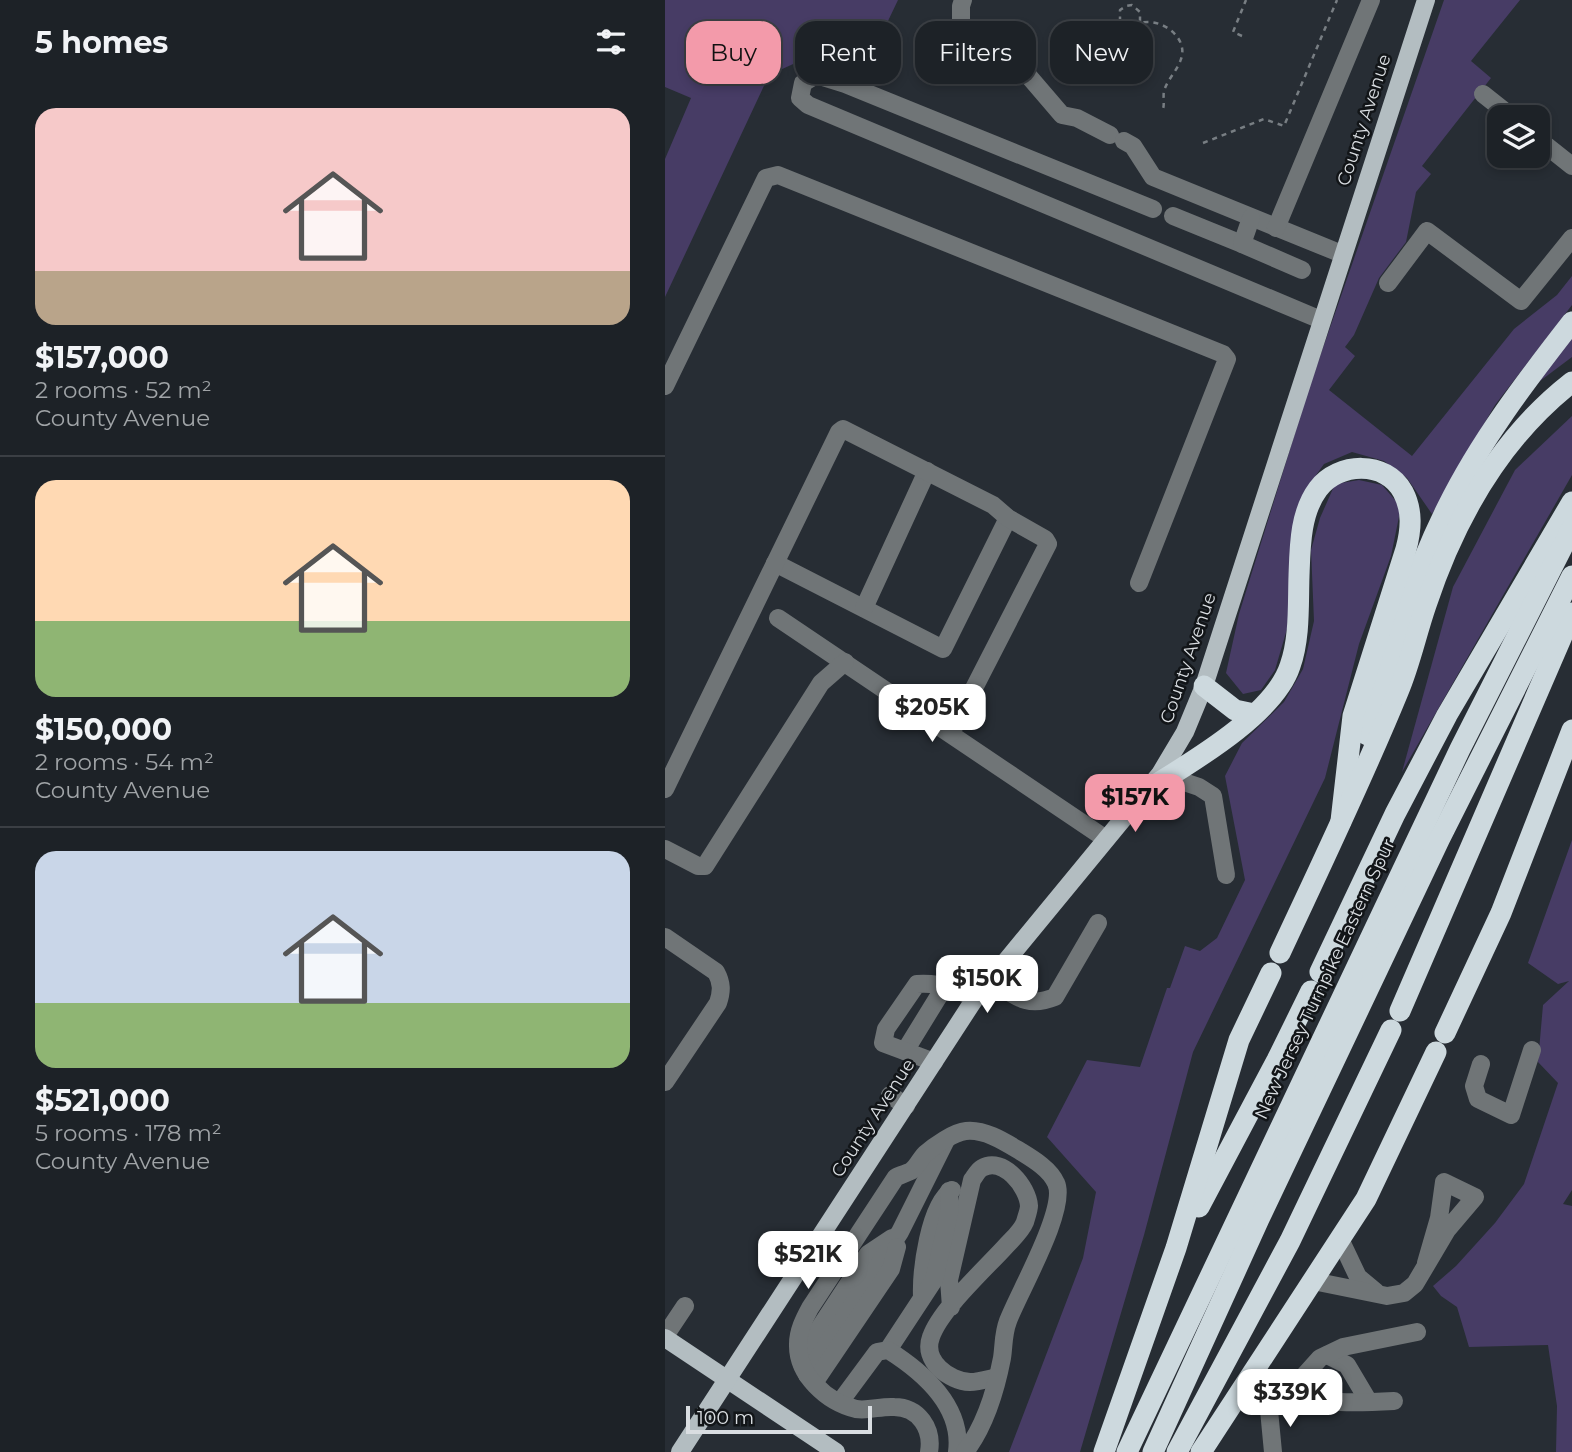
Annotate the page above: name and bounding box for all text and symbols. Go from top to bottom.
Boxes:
chip: Buy [686,21,781,84]
chip: Rent [795,21,901,84]
chip: Filters [915,21,1036,84]
chip: New [1050,21,1153,84]
icon: filters [592,23,630,61]
text: 5 homes [35,24,168,61]
street label: County Avenue [1332,51,1396,189]
map controls [1487,105,1550,168]
button: layers [1487,105,1550,168]
icon: home [270,153,396,279]
text: $157,000 [35,339,169,376]
text: 2 rooms · 52 m² [35,376,212,404]
text: County Avenue [35,404,210,432]
icon: home [270,525,396,651]
street label: County Avenue [1155,590,1221,726]
pin: $205K [883,684,981,744]
text: $205K [895,693,969,721]
text: $150,000 [35,711,172,748]
text: 2 rooms · 54 m² [35,748,214,776]
pin: $157K [1086,774,1184,834]
text: County Avenue [35,776,210,804]
text: $157K [1101,783,1169,811]
street label: New Jersey Turnpike Eastern Spur [1250,835,1400,1123]
icon: home [270,896,396,1022]
pin: $150K [938,956,1036,1015]
text: $150K [952,964,1022,992]
street label: County Avenue [826,1054,920,1181]
text: $521,000 [35,1082,170,1119]
text: 5 rooms · 178 m² [35,1119,222,1147]
text: County Avenue [35,1147,210,1175]
pin: $521K [759,1232,857,1291]
text: $521K [774,1240,842,1268]
pin: $339K [1241,1370,1339,1429]
text: $339K [1253,1378,1327,1406]
scale bar [686,1403,871,1435]
text: 100 m [697,1406,754,1429]

